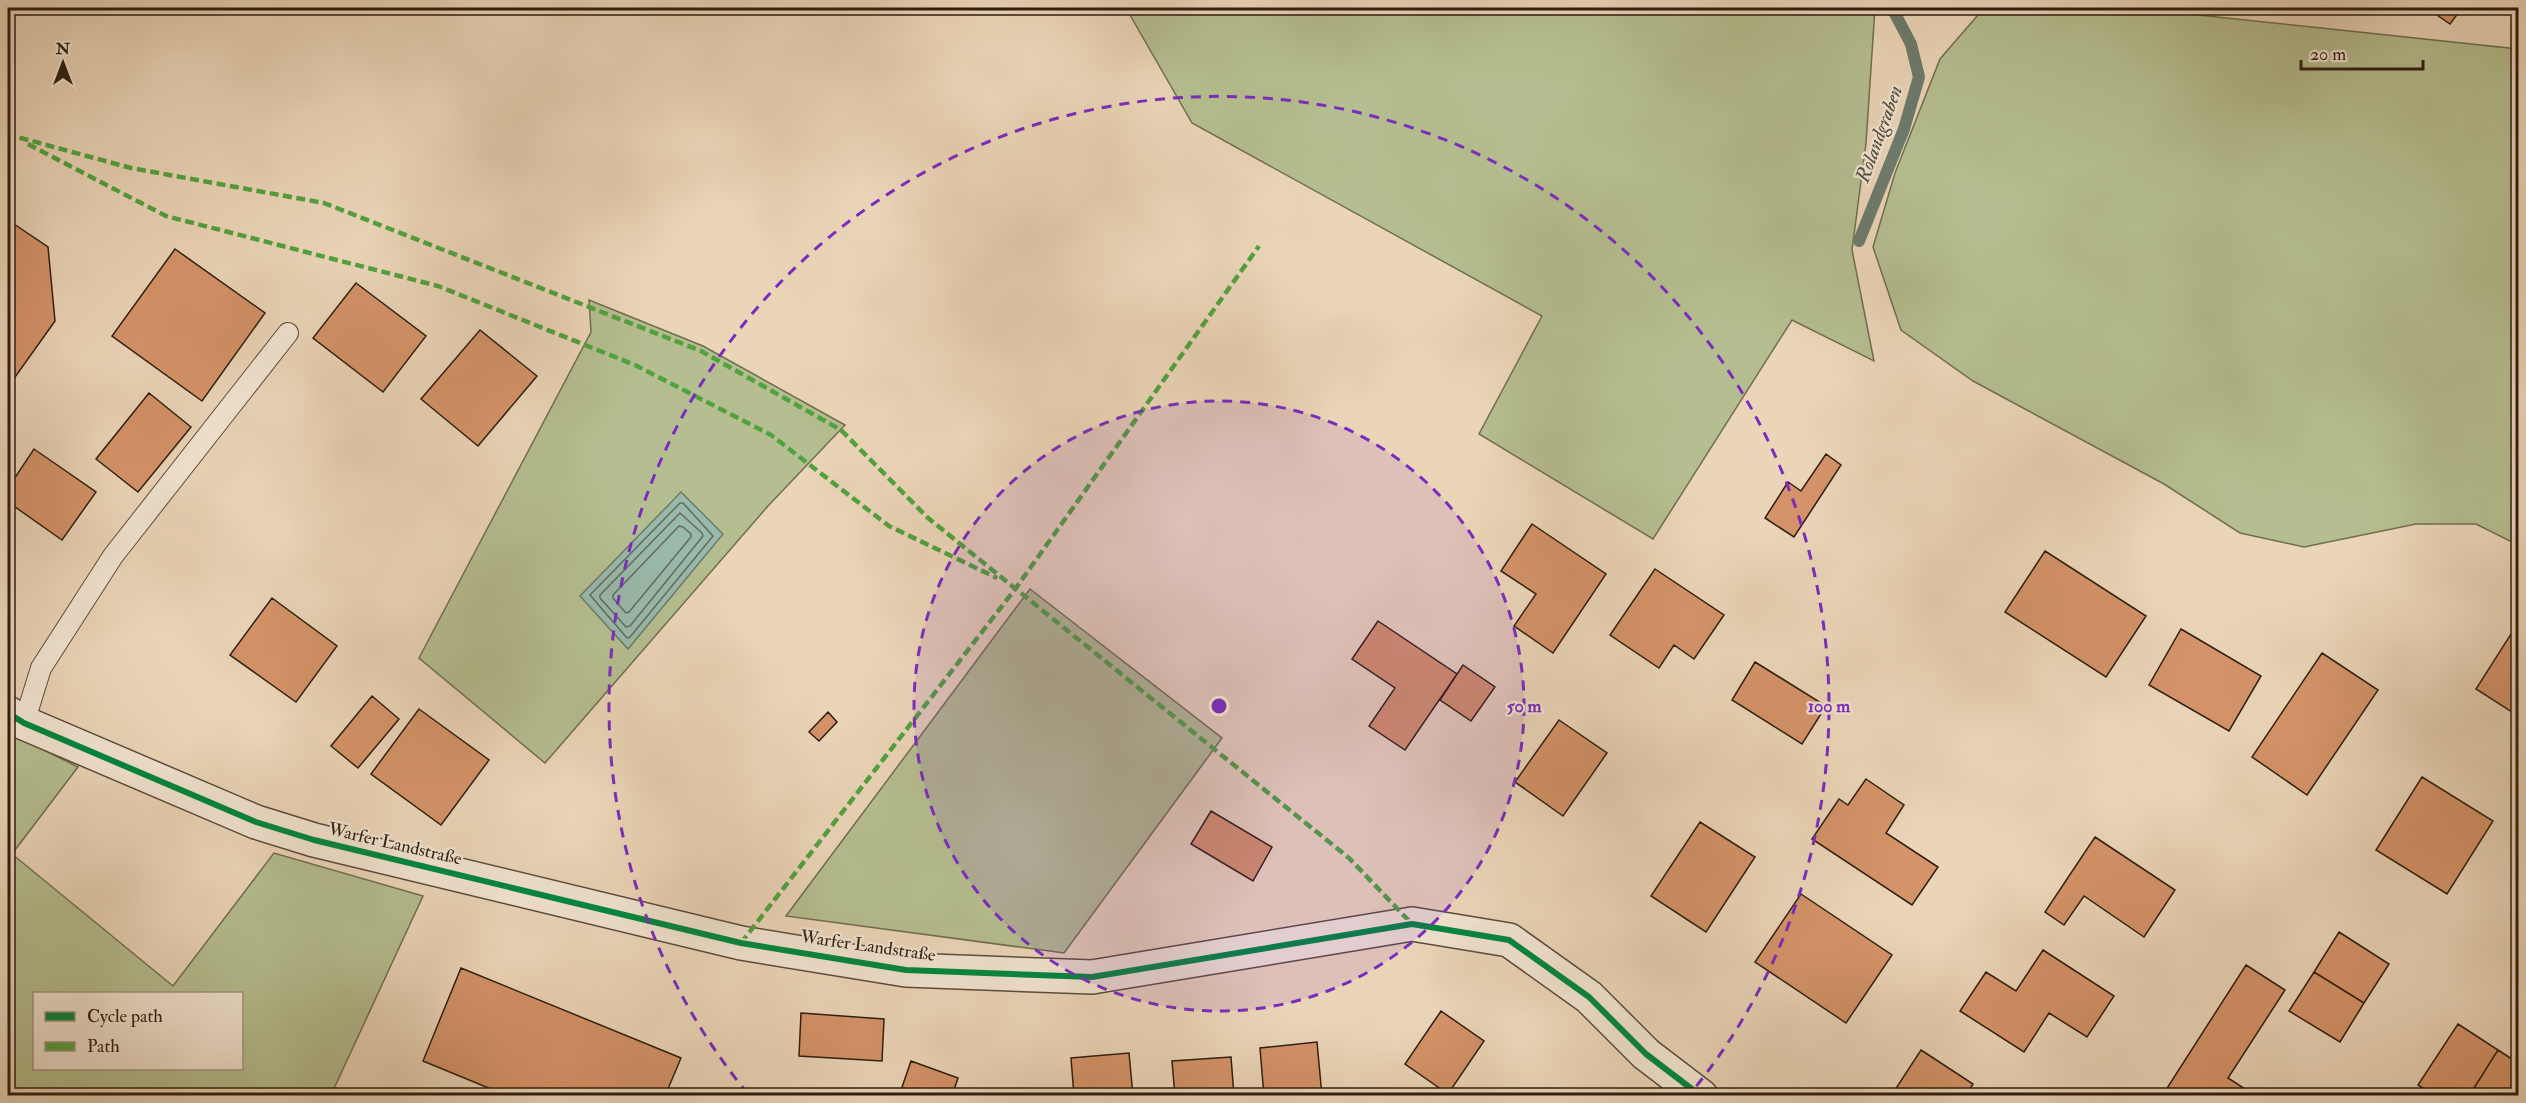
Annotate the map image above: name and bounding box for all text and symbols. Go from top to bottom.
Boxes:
north arrow [33,33,93,93]
scale bar [2301,33,2422,71]
text: N [55,39,71,59]
text: 20 m [2310,43,2346,66]
water label: Rolandgraben [1850,82,1908,187]
text: 50 m [1507,695,1542,718]
text: 100 m [1808,695,1851,718]
centre of rings [1209,696,1229,716]
street label: Warfer Landstraße [325,817,465,871]
street label: Warfer Landstraße [798,925,938,967]
legend [33,992,243,1070]
text: Cycle path [87,1005,163,1028]
text: Path [87,1035,120,1058]

